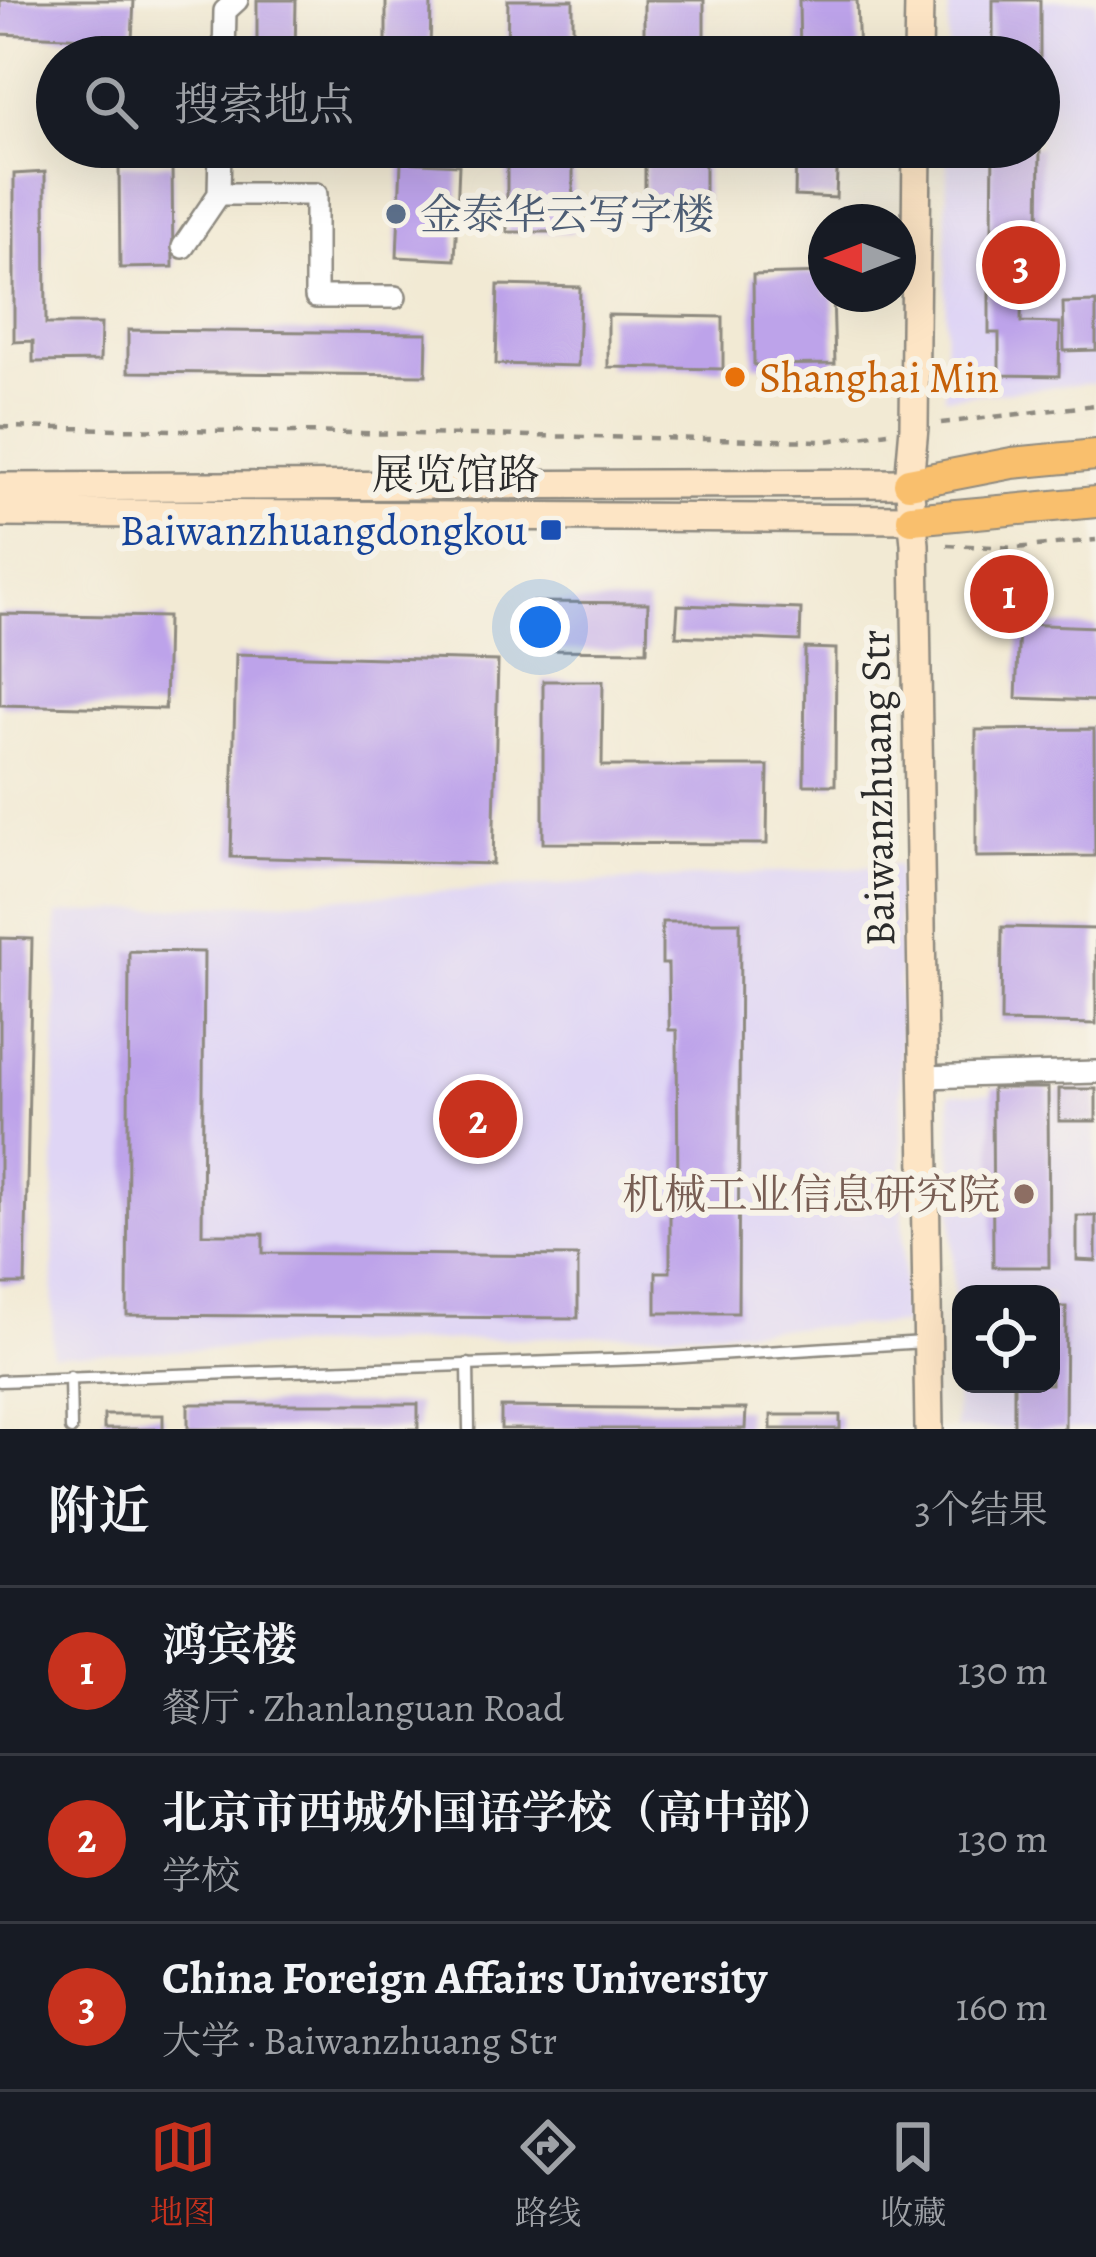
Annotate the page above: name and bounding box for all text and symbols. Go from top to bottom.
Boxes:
search box [36,36,1060,168]
icon: search [78,69,144,135]
text: 搜索地点 [174,74,354,136]
place label: 金泰华云写字楼 [420,186,714,243]
marker: 金泰华云写字楼 [383,201,409,227]
north arrow [808,204,916,312]
pin: 3 [982,220,1060,310]
place label: Shanghai Min [759,349,999,406]
marker: Shanghai Min [722,364,748,390]
street label: 展览馆路 [372,446,540,503]
place label: Baiwanzhuangdongkou [120,502,527,559]
marker: Baiwanzhuangdongkou [538,517,564,543]
pin: 1 [970,549,1048,639]
your location [510,597,570,657]
street label: Baiwanzhuang Str [846,629,908,947]
pin: 2 [439,1074,517,1164]
place label: 机械工业信息研究院 [622,1166,1000,1223]
marker: 机械工业信息研究院 [1011,1181,1037,1207]
map controls [952,1285,1060,1393]
button: locate [952,1285,1060,1393]
text: 附近 [48,1476,150,1546]
text: 3个结果 [915,1483,1048,1536]
text: 鸿宾楼 [162,1614,297,1676]
text: 1 [80,1644,94,1697]
text: 130 m [957,1644,1048,1697]
text: 餐厅 · Zhanlanguan Road [162,1681,564,1734]
text: 北京市西城外国语学校（高中部） [162,1782,837,1844]
text: 2 [78,1812,96,1865]
text: 130 m [957,1812,1048,1865]
text: 学校 [162,1849,240,1902]
text: China Foreign Affairs University [162,1947,767,2009]
text: 3 [79,1980,95,2033]
text: 160 m [956,1980,1048,2033]
text: 大学 · Baiwanzhuang Str [162,2014,557,2067]
tab: 地图 [150,2114,216,2235]
tab: 路线 [515,2114,581,2235]
tab: 收藏 [880,2114,946,2235]

